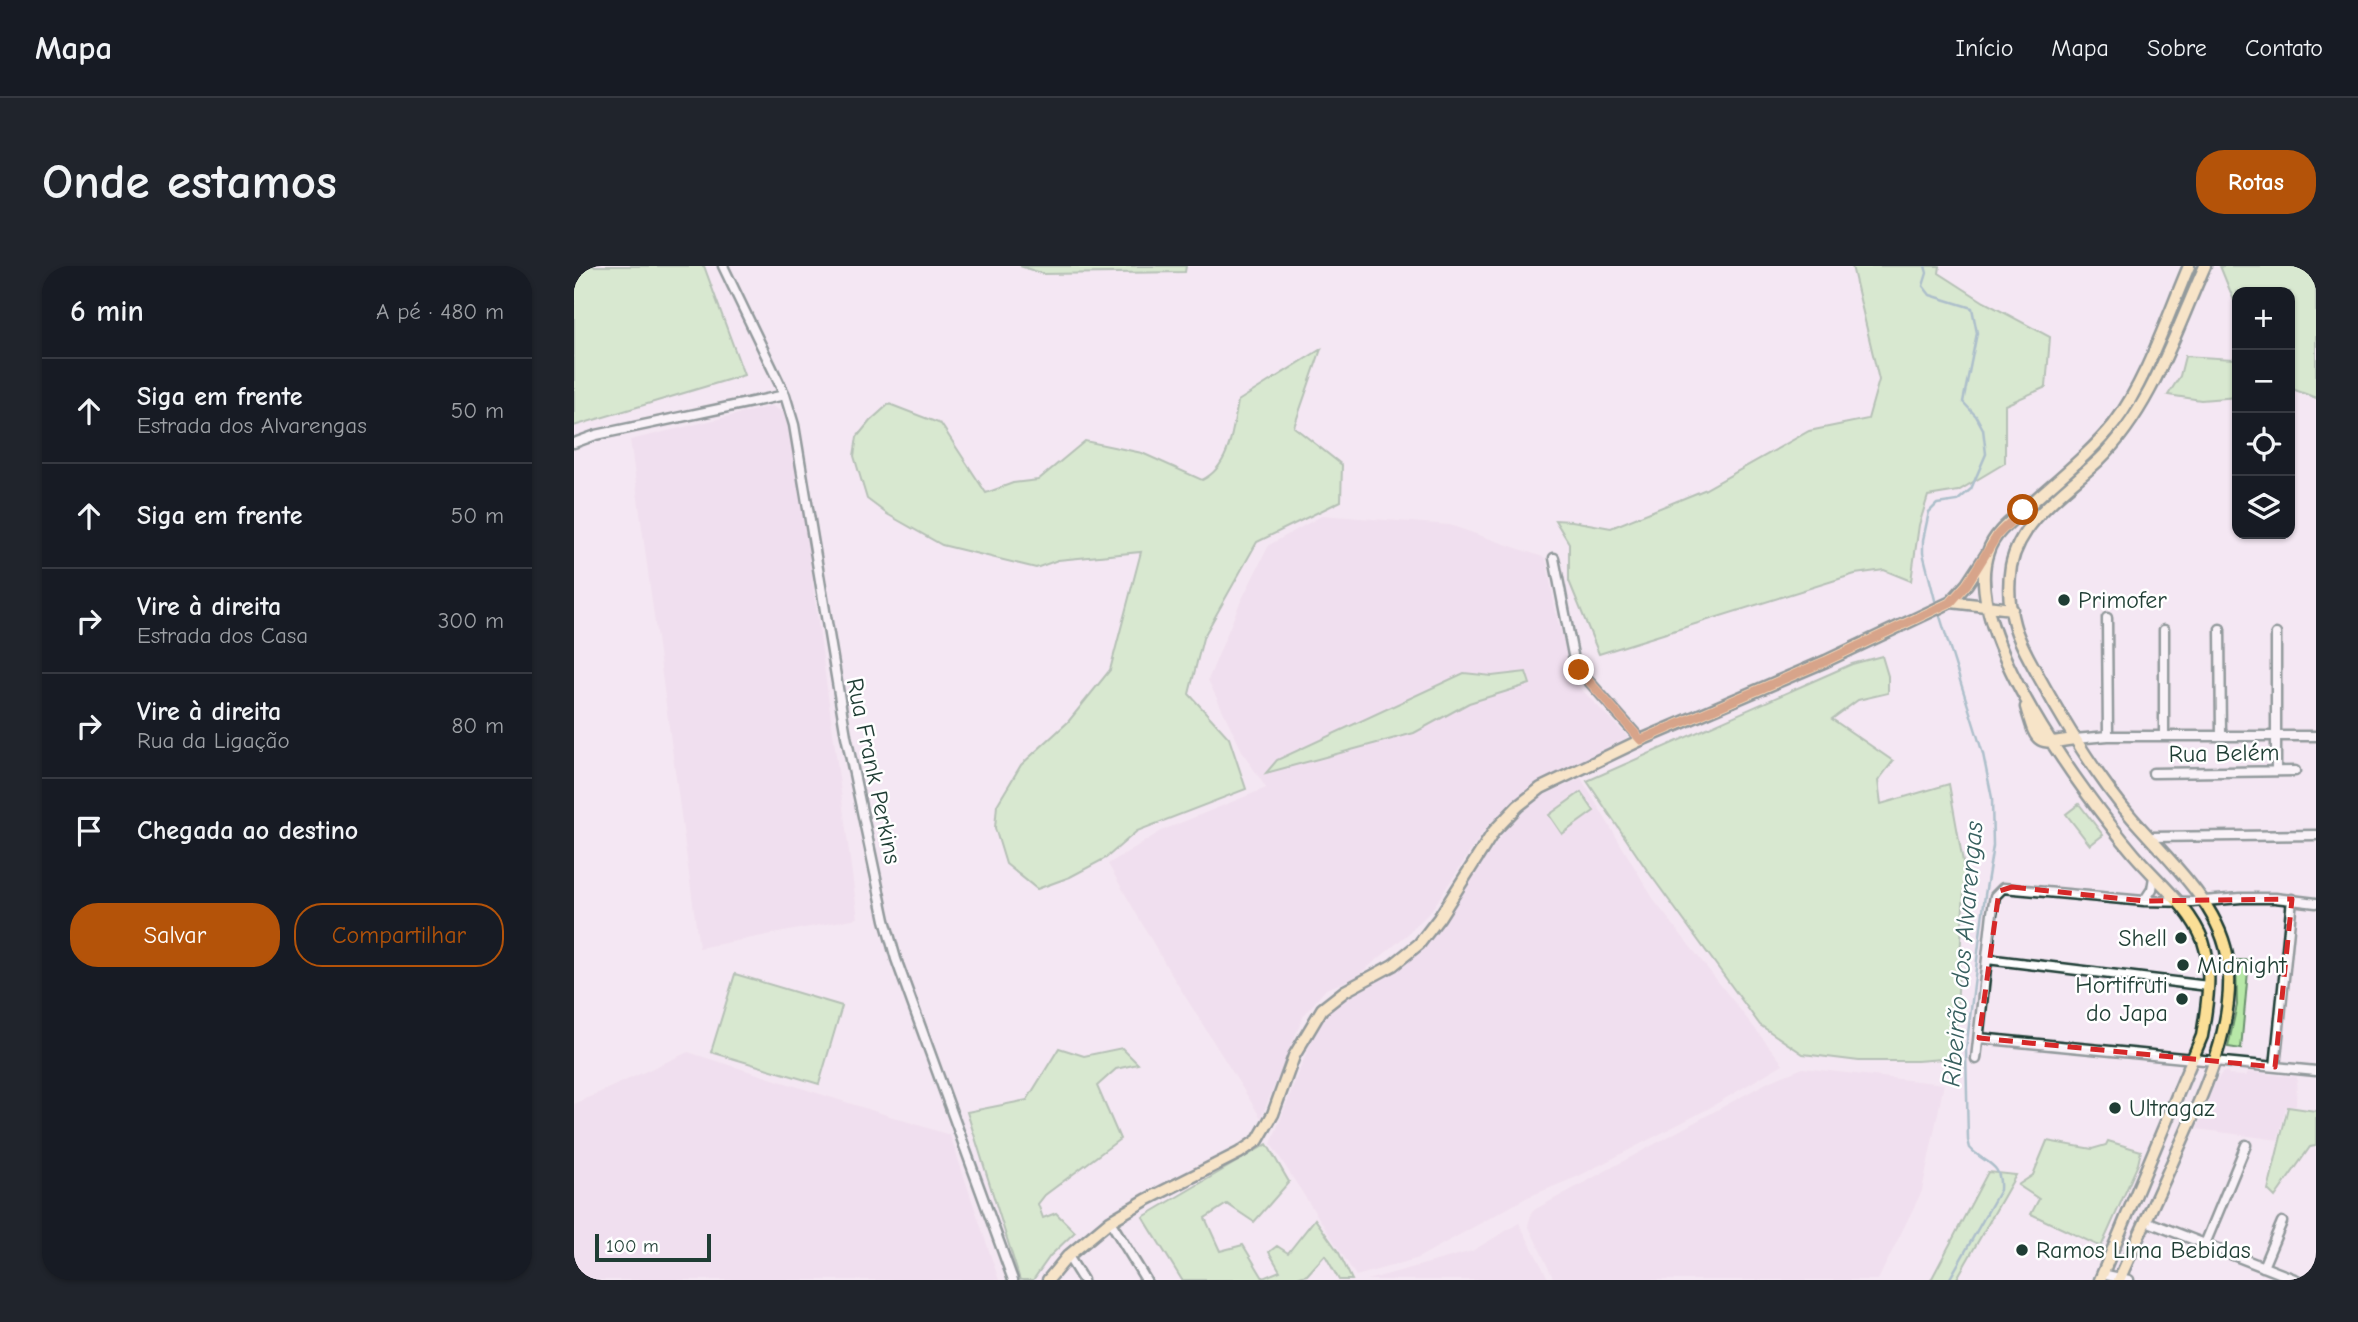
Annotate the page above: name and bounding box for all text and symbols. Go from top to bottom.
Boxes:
text: Mapa [35,29,112,67]
text: Início [1955,34,2013,62]
text: Mapa [2051,34,2109,62]
text: Sobre [2147,34,2207,62]
text: Contato [2245,34,2323,62]
button: Rotas [2196,150,2316,214]
text: Onde estamos [42,154,337,210]
map controls [2232,287,2295,539]
button: + [2232,287,2295,350]
text: 6 min [70,294,144,329]
text: A pé · 480 m [376,298,504,325]
button: − [2232,350,2295,413]
text: Siga em frente [137,382,303,412]
icon: ahead [70,392,108,430]
text: 50 m [451,397,504,424]
text: Estrada dos Alvarengas [137,412,367,439]
button: locate [2232,413,2295,476]
button: layers [2232,476,2295,539]
route start [2007,494,2038,525]
icon: ahead [70,497,108,535]
text: Siga em frente [137,501,303,531]
text: 50 m [451,502,504,529]
place label: Primofer [2078,586,2167,614]
text: Vire à direita [137,592,281,622]
marker: Primofer [2056,592,2072,608]
icon: right [70,602,108,640]
text: 300 m [438,607,504,634]
text: Estrada dos Casa [137,622,308,649]
route end [1563,654,1594,685]
street label: Rua Frank Perkins [841,675,907,867]
text: Vire à direita [137,697,281,727]
icon: right [70,707,108,745]
text: 80 m [451,712,504,739]
text: Rua da Ligação [137,727,290,754]
street label: Rua Belém [2168,738,2280,768]
icon: arrive [70,812,108,850]
text: Chegada ao destino [137,816,358,846]
water label: Ribeirão dos Alvarengas [1936,820,1990,1088]
button: Salvar [70,903,280,967]
button: Compartilhar [294,903,504,967]
place label: Shell [2118,924,2167,952]
marker: Shell [2173,930,2189,946]
place label: Midnight [2197,951,2288,979]
marker: Midnight [2175,957,2191,973]
place label: Hortifruti do Japa [2075,971,2168,1027]
marker: Hortifruti do Japa [2174,991,2190,1007]
place label: Ultragaz [2129,1094,2215,1122]
marker: Ultragaz [2107,1100,2123,1116]
scale bar [595,1231,710,1263]
text: 100 m [606,1235,659,1257]
place label: Ramos Lima Bebidas [2036,1236,2251,1264]
marker: Ramos Lima Bebidas [2014,1242,2030,1258]

